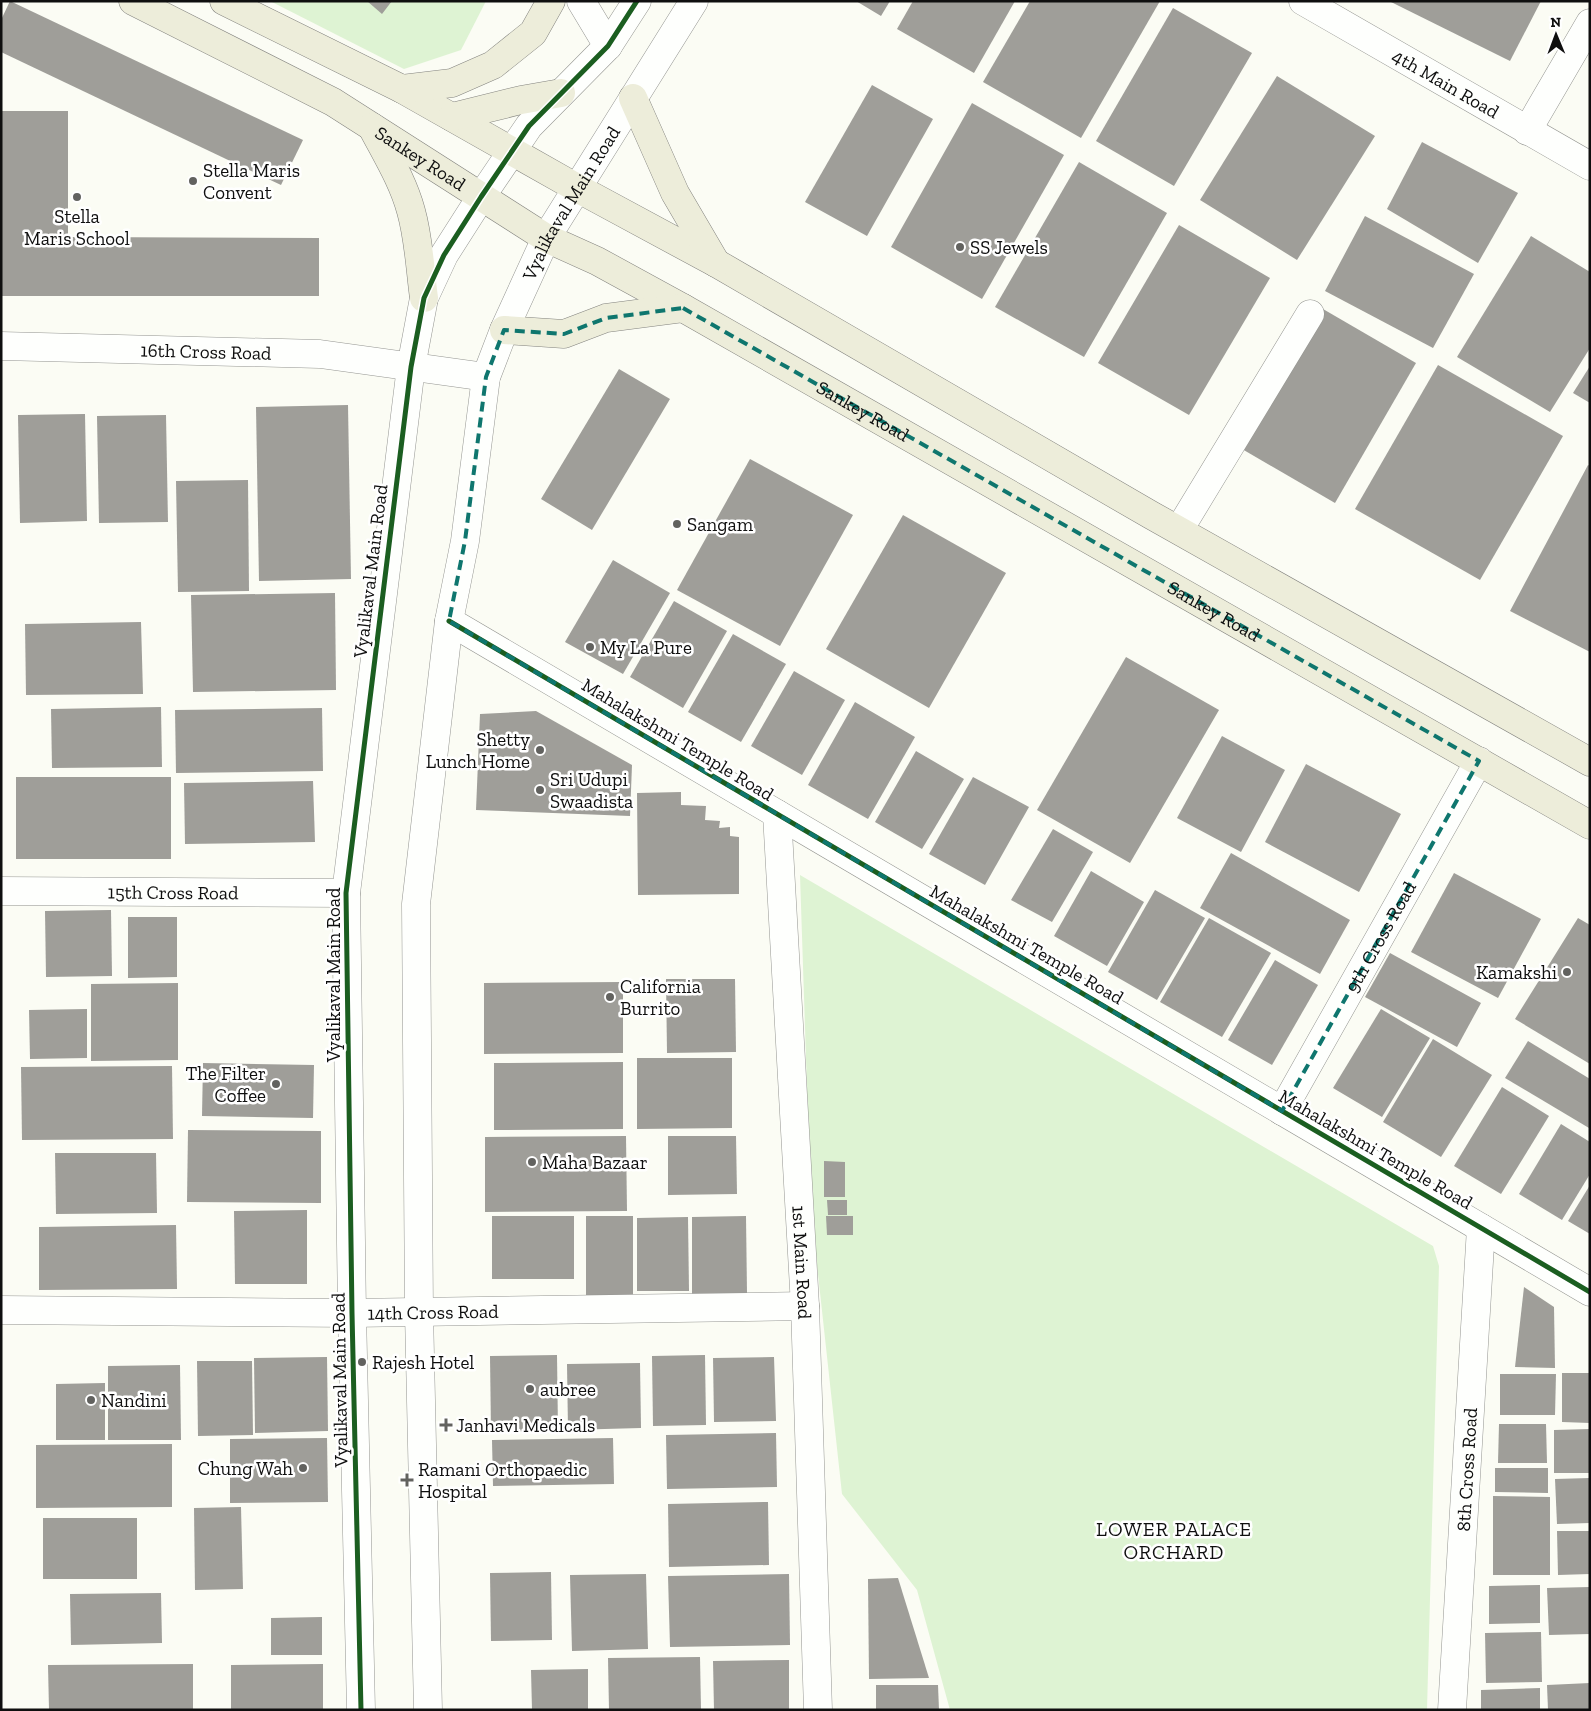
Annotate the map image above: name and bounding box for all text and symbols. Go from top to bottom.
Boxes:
north arrow [1531,10,1581,60]
text: N [1550,14,1562,31]
street label: 4th Main Road [1388,44,1504,124]
street label: Sankey Road [371,121,470,196]
street label: Vyalikaval Main Road [517,121,625,285]
place label: Stella Maris Convent [203,159,300,204]
marker: Stella Maris Convent [187,175,199,187]
marker: Stella Maris School [71,191,83,203]
place label: Stella Maris School [24,205,130,250]
place label: SS Jewels [970,236,1048,259]
marker: SS Jewels [954,241,966,253]
street label: 16th Cross Road [140,338,272,365]
street label: Sankey Road [812,376,914,447]
street label: Vyalikaval Main Road [348,482,393,660]
place label: Sangam [687,513,754,536]
marker: Sangam [671,518,683,530]
street label: Sankey Road [1163,576,1265,647]
place label: My La Pure [600,636,692,659]
marker: My La Pure [584,641,596,653]
street label: Mahalakshmi Temple Road [578,673,778,806]
place label: Shetty Lunch Home [426,728,530,773]
marker: Shetty Lunch Home [534,744,546,756]
place label: Sri Udupi Swaadista [550,768,633,813]
marker: Sri Udupi Swaadista [534,784,546,796]
street label: 9th Cross Road [1340,877,1421,997]
street label: Mahalakshmi Temple Road [926,880,1128,1010]
street label: 15th Cross Road [108,881,239,904]
street label: Vyalikaval Main Road [322,887,345,1063]
place label: Kamakshi [1476,961,1557,984]
marker: Kamakshi [1561,966,1573,978]
place label: California Burrito [620,975,701,1020]
marker: California Burrito [604,991,616,1003]
place label: The Filter Coffee [185,1062,266,1107]
marker: The Filter Coffee [270,1078,282,1090]
street label: Mahalakshmi Temple Road [1275,1085,1477,1215]
place label: Maha Bazaar [542,1151,648,1174]
marker: Maha Bazaar [526,1156,538,1168]
street label: 1st Main Road [787,1205,816,1320]
street label: Vyalikaval Main Road [326,1292,353,1469]
street label: 14th Cross Road [367,1300,499,1325]
place label: Rajesh Hotel [372,1351,474,1374]
marker: Rajesh Hotel [356,1356,368,1368]
place label: aubree [540,1378,596,1401]
marker: aubree [524,1383,536,1395]
place label: Nandini [101,1389,167,1412]
marker: Nandini [85,1394,97,1406]
street label: 8th Cross Road [1452,1406,1482,1532]
place label: Janhavi Medicals [456,1414,595,1437]
marker: Janhavi Medicals [440,1419,452,1431]
place label: Chung Wah [198,1457,293,1480]
place label: Ramani Orthopaedic Hospital [418,1458,588,1503]
marker: Chung Wah [297,1462,309,1474]
marker: Ramani Orthopaedic Hospital [400,1473,414,1487]
district label: LOWER PALACE ORCHARD [1096,1517,1252,1564]

